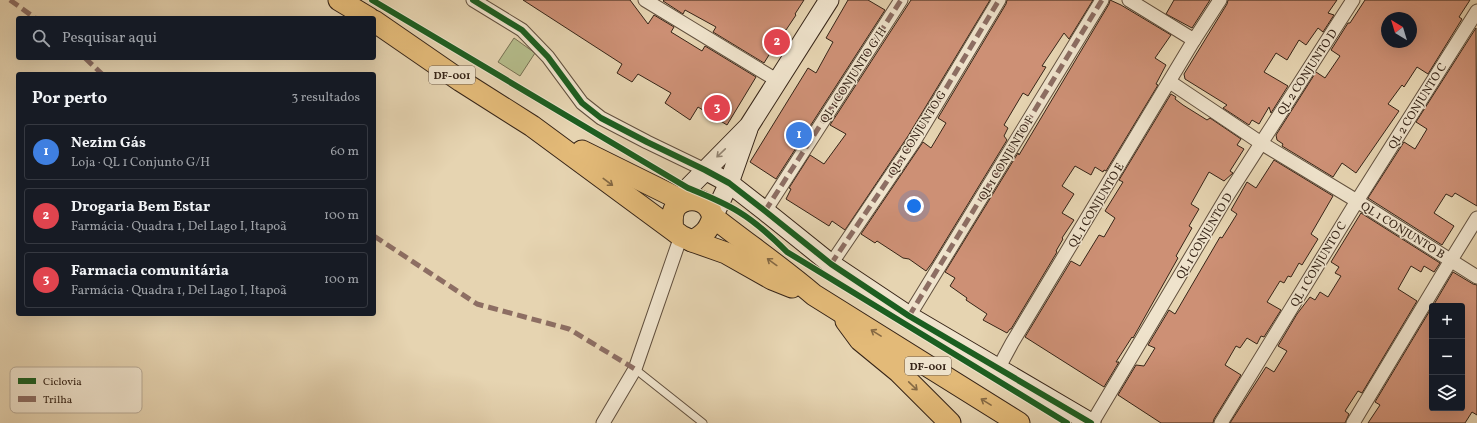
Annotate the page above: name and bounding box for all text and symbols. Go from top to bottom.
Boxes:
north arrow [1381,12,1417,48]
search box [16,16,376,60]
street label: QL 1 CONJUNTO G/H [817,24,891,127]
street label: QL 2 CONJUNTO D [1274,26,1342,119]
icon: search [30,27,52,49]
pin: 2 [764,27,790,57]
text: Pesquisar aqui [62,28,157,49]
street label: QL 2 CONJUNTO C [1385,60,1451,153]
road number: DF-001 [429,66,475,84]
text: Por perto [32,87,107,110]
street label: QL 1 CONJUNTO G [885,88,951,179]
text: 3 resultados [291,89,360,107]
pin: 3 [704,93,730,123]
street label: QL 1 CONJUNTO F [975,113,1039,204]
pin: 1 [786,120,812,150]
text: Nezim Gás [71,133,146,154]
text: 1 [43,143,49,161]
text: 60 m [331,143,359,161]
one-way arrow [716,149,726,158]
text: Loja · QL 1 Conjunto G/H [71,154,210,172]
street label: QL 1 CONJUNTO E [1065,160,1129,251]
one-way arrow [602,178,613,186]
street label: QL 1 CONJUNTO D [1173,190,1237,283]
your location [904,196,924,216]
text: Drogaria Bem Estar [71,197,210,218]
street label: QL 1 CONJUNTO B [1357,198,1448,263]
text: 2 [43,207,49,225]
text: 100 m [324,207,359,225]
text: Farmácia · Quadra 1, Del Lago I, Itapoã [71,218,287,236]
street label: QL 1 CONJUNTO C [1287,219,1351,310]
one-way arrow [767,258,778,266]
text: Farmacia comunitária [71,261,229,282]
text: 3 [43,271,49,289]
text: 100 m [324,271,359,289]
text: Farmácia · Quadra 1, Del Lago I, Itapoã [71,282,287,300]
map controls [1429,303,1465,411]
button: + [1429,303,1465,339]
one-way arrow [870,329,882,337]
button: − [1429,339,1465,375]
road number: DF-001 [905,357,951,375]
legend [10,367,142,413]
text: Ciclovia [43,375,82,390]
button: layers [1429,375,1465,411]
one-way arrow [908,381,918,391]
text: Trilha [43,393,73,408]
one-way arrow [980,398,992,406]

